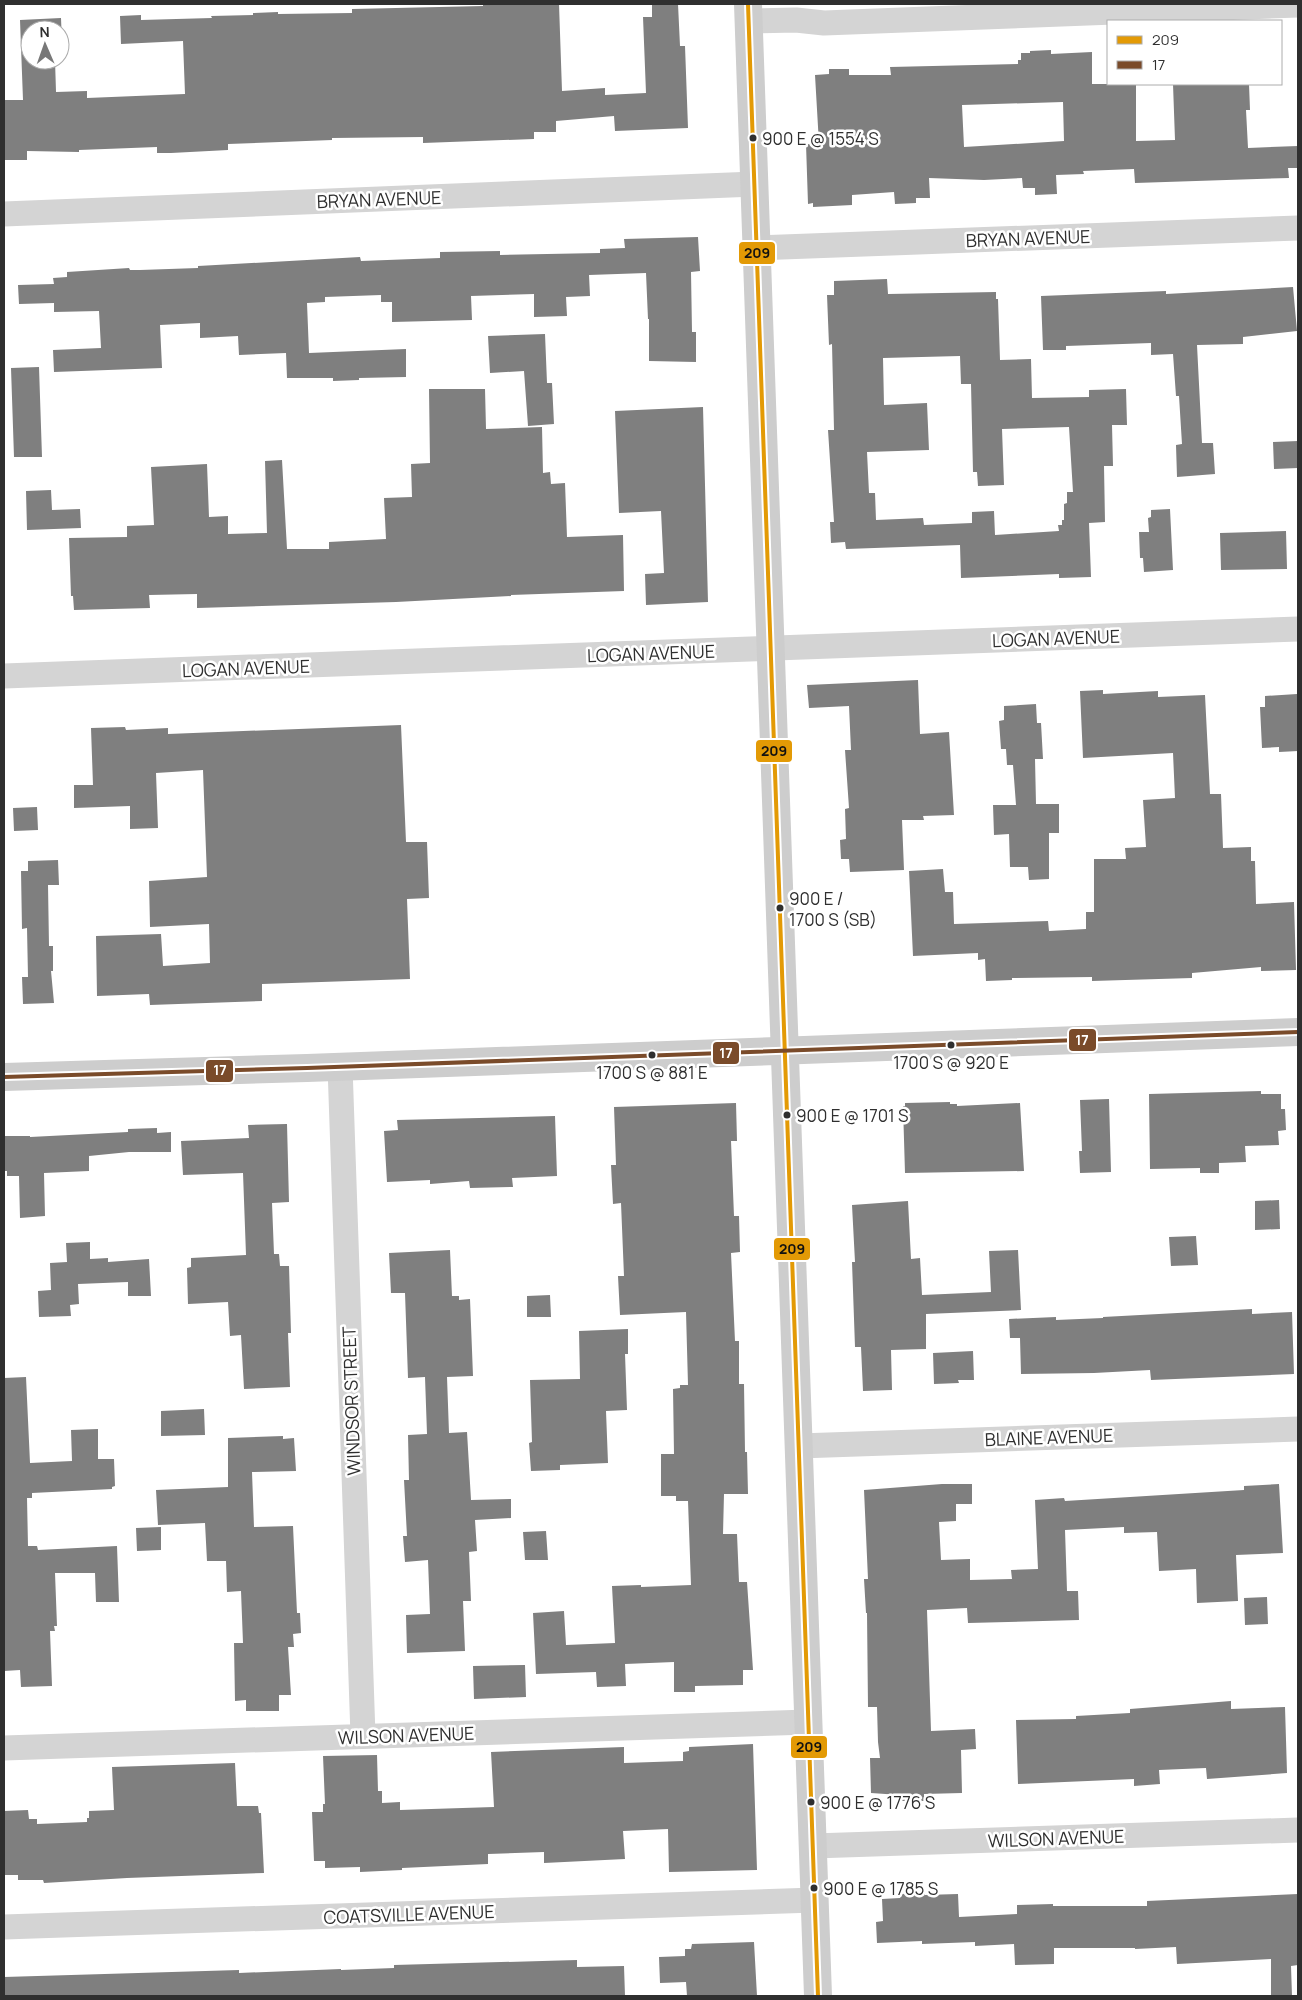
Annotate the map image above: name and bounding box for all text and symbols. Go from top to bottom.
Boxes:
north arrow [20,20,70,70]
legend [1107,20,1282,85]
text: N [39,22,50,41]
text: 209 [1152,29,1179,50]
text: 17 [1152,54,1165,75]
place label: 900 E @ 1554 S [762,127,879,150]
marker: 900 E @ 1554 S [748,133,758,143]
street label: BRYAN AVENUE [316,185,442,213]
street label: BRYAN AVENUE [965,224,1091,252]
line badge: 209 [738,241,776,265]
text: 209 [744,243,770,262]
street label: LOGAN AVENUE [992,624,1120,652]
street label: LOGAN AVENUE [587,639,715,667]
street label: LOGAN AVENUE [182,654,310,682]
line badge: 209 [755,739,793,763]
text: 209 [761,741,787,760]
place label: 900 E / 1700 S (SB) [789,887,877,931]
marker: 900 E / 1700 S (SB) [775,903,785,913]
line badge: 17 [1068,1028,1097,1052]
text: 17 [1075,1030,1089,1049]
marker: 1700 S @ 920 E [946,1040,956,1050]
line badge: 17 [712,1041,740,1065]
text: 17 [719,1043,733,1062]
marker: 1700 S @ 881 E [647,1050,657,1060]
place label: 1700 S @ 920 E [893,1051,1009,1074]
line badge: 17 [205,1059,234,1083]
text: 17 [213,1060,227,1079]
place label: 1700 S @ 881 E [596,1061,708,1084]
place label: 900 E @ 1701 S [796,1104,909,1127]
marker: 900 E @ 1701 S [782,1110,792,1120]
line badge: 209 [773,1237,811,1261]
text: 209 [779,1239,805,1258]
street label: WINDSOR STREET [336,1326,366,1476]
street label: BLAINE AVENUE [984,1423,1114,1451]
street label: WILSON AVENUE [337,1721,475,1749]
line badge: 209 [790,1735,828,1759]
text: 209 [796,1737,822,1756]
place label: 900 E @ 1776 S [820,1791,935,1814]
marker: 900 E @ 1776 S [806,1797,816,1807]
street label: WILSON AVENUE [987,1824,1125,1852]
place label: 900 E @ 1785 S [823,1877,938,1900]
marker: 900 E @ 1785 S [809,1883,819,1893]
street label: COATSVILLE AVENUE [323,1899,495,1929]

